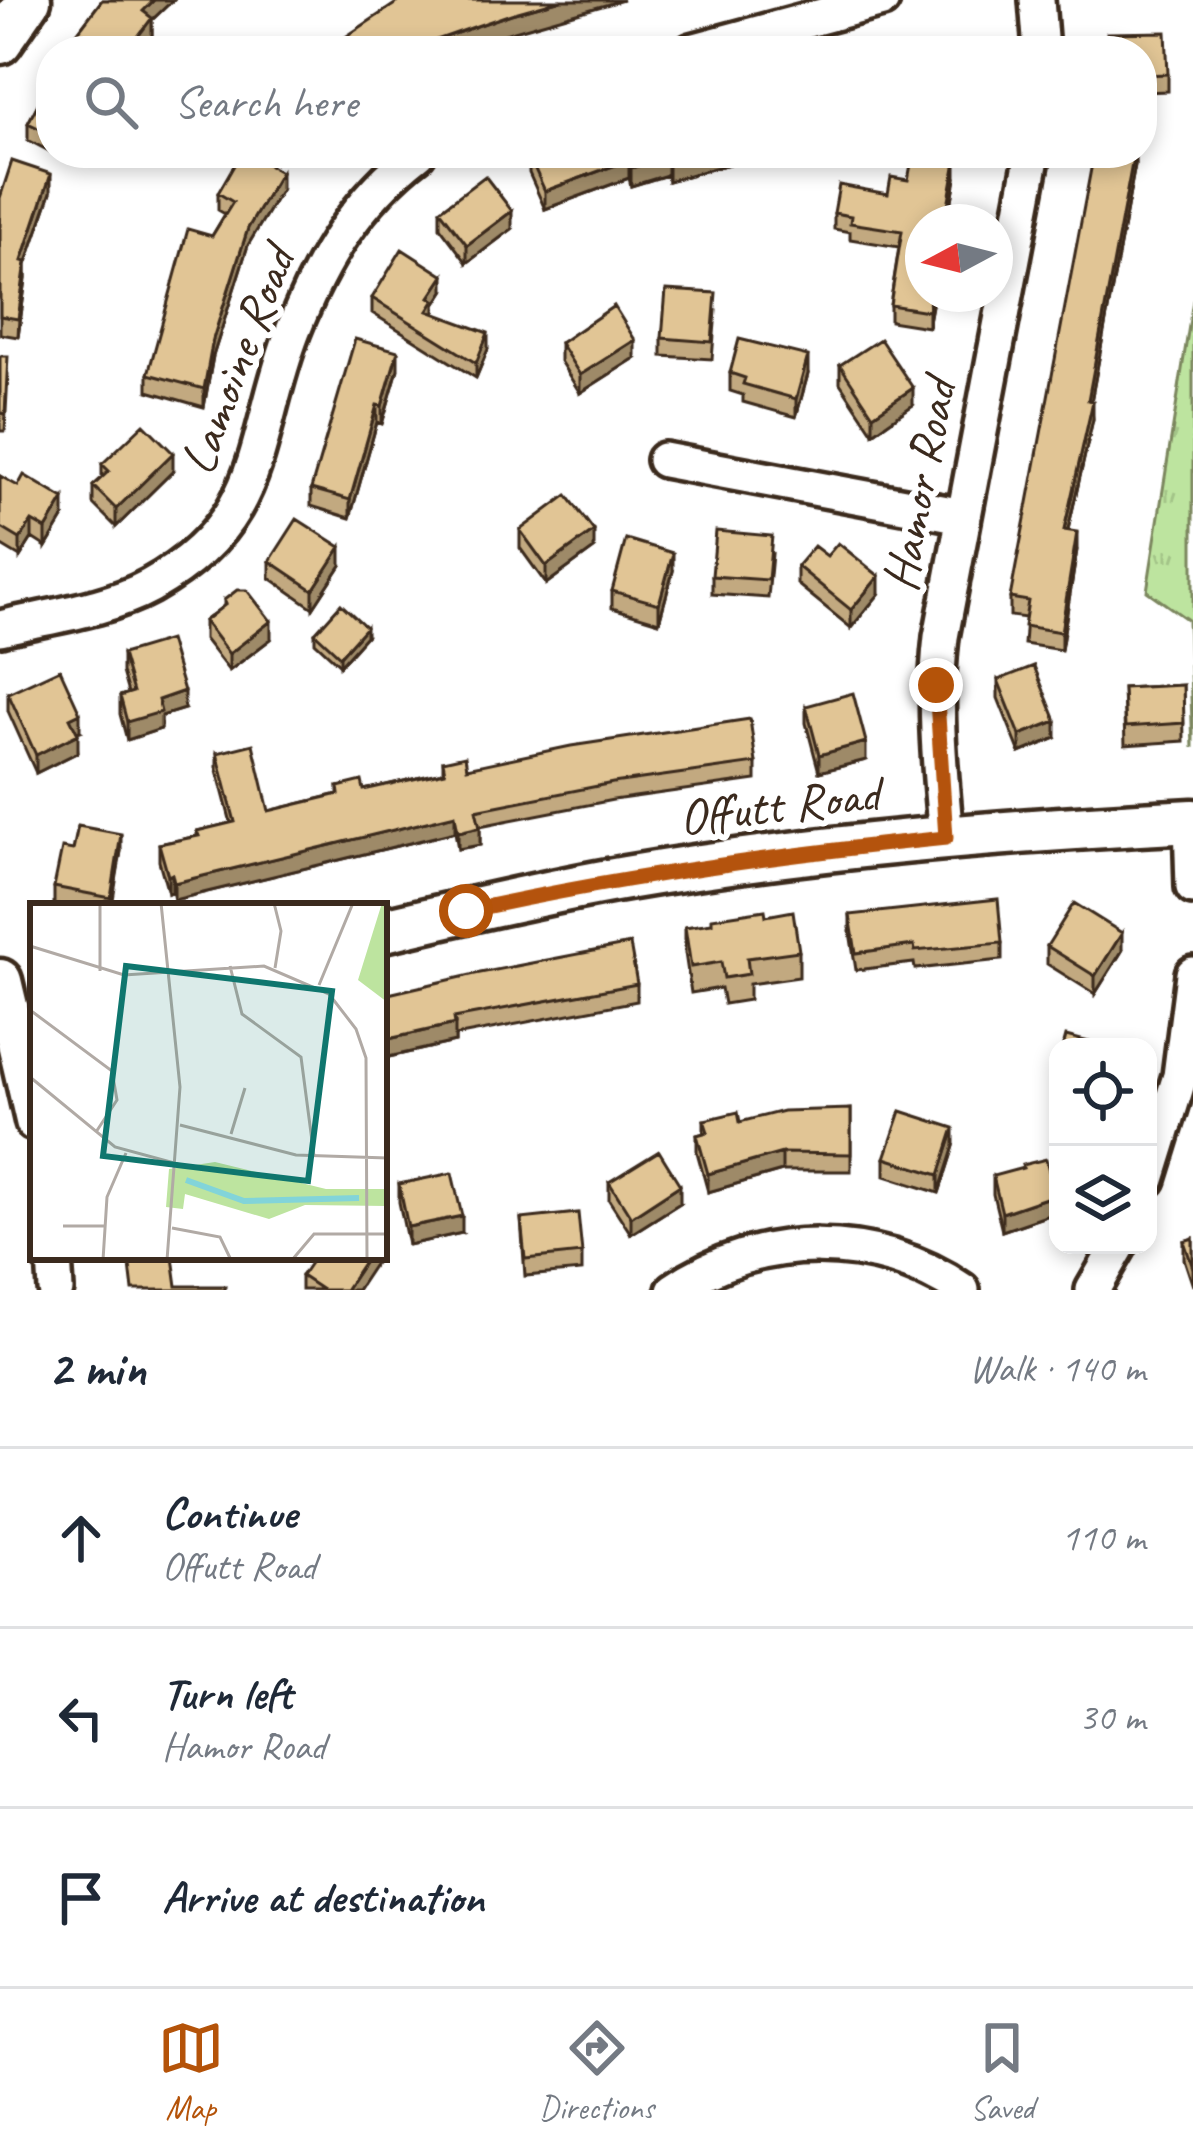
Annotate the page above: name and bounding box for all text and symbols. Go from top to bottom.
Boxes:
search box [36,36,1157,168]
icon: search [78,69,144,135]
text: Search here [174,74,357,131]
north arrow [905,204,1013,312]
street label: Lamoine Road [164,231,312,483]
street label: Hamor Road [867,367,972,596]
route end [909,658,963,712]
street label: Offutt Road [675,760,890,849]
route start [439,884,493,938]
inset map [30,903,387,1260]
map controls [1049,1038,1157,1254]
button: locate [1049,1038,1157,1146]
button: layers [1049,1146,1157,1254]
text: 2 min [48,1336,146,1400]
text: Walk · 140 m [969,1344,1145,1393]
text: Continue [162,1485,296,1542]
icon: ahead [48,1505,114,1571]
text: 110 m [1061,1513,1145,1562]
text: Offutt Road [162,1542,316,1591]
text: Turn left [162,1665,292,1722]
icon: left [48,1685,114,1751]
text: 30 m [1079,1693,1145,1742]
text: Hamor Road [162,1722,326,1771]
icon: arrive [48,1865,114,1931]
text: Arrive at destination [162,1869,484,1926]
tab: Map [158,2015,224,2129]
tab: Directions [539,2015,654,2129]
tab: Saved [969,2015,1035,2129]

